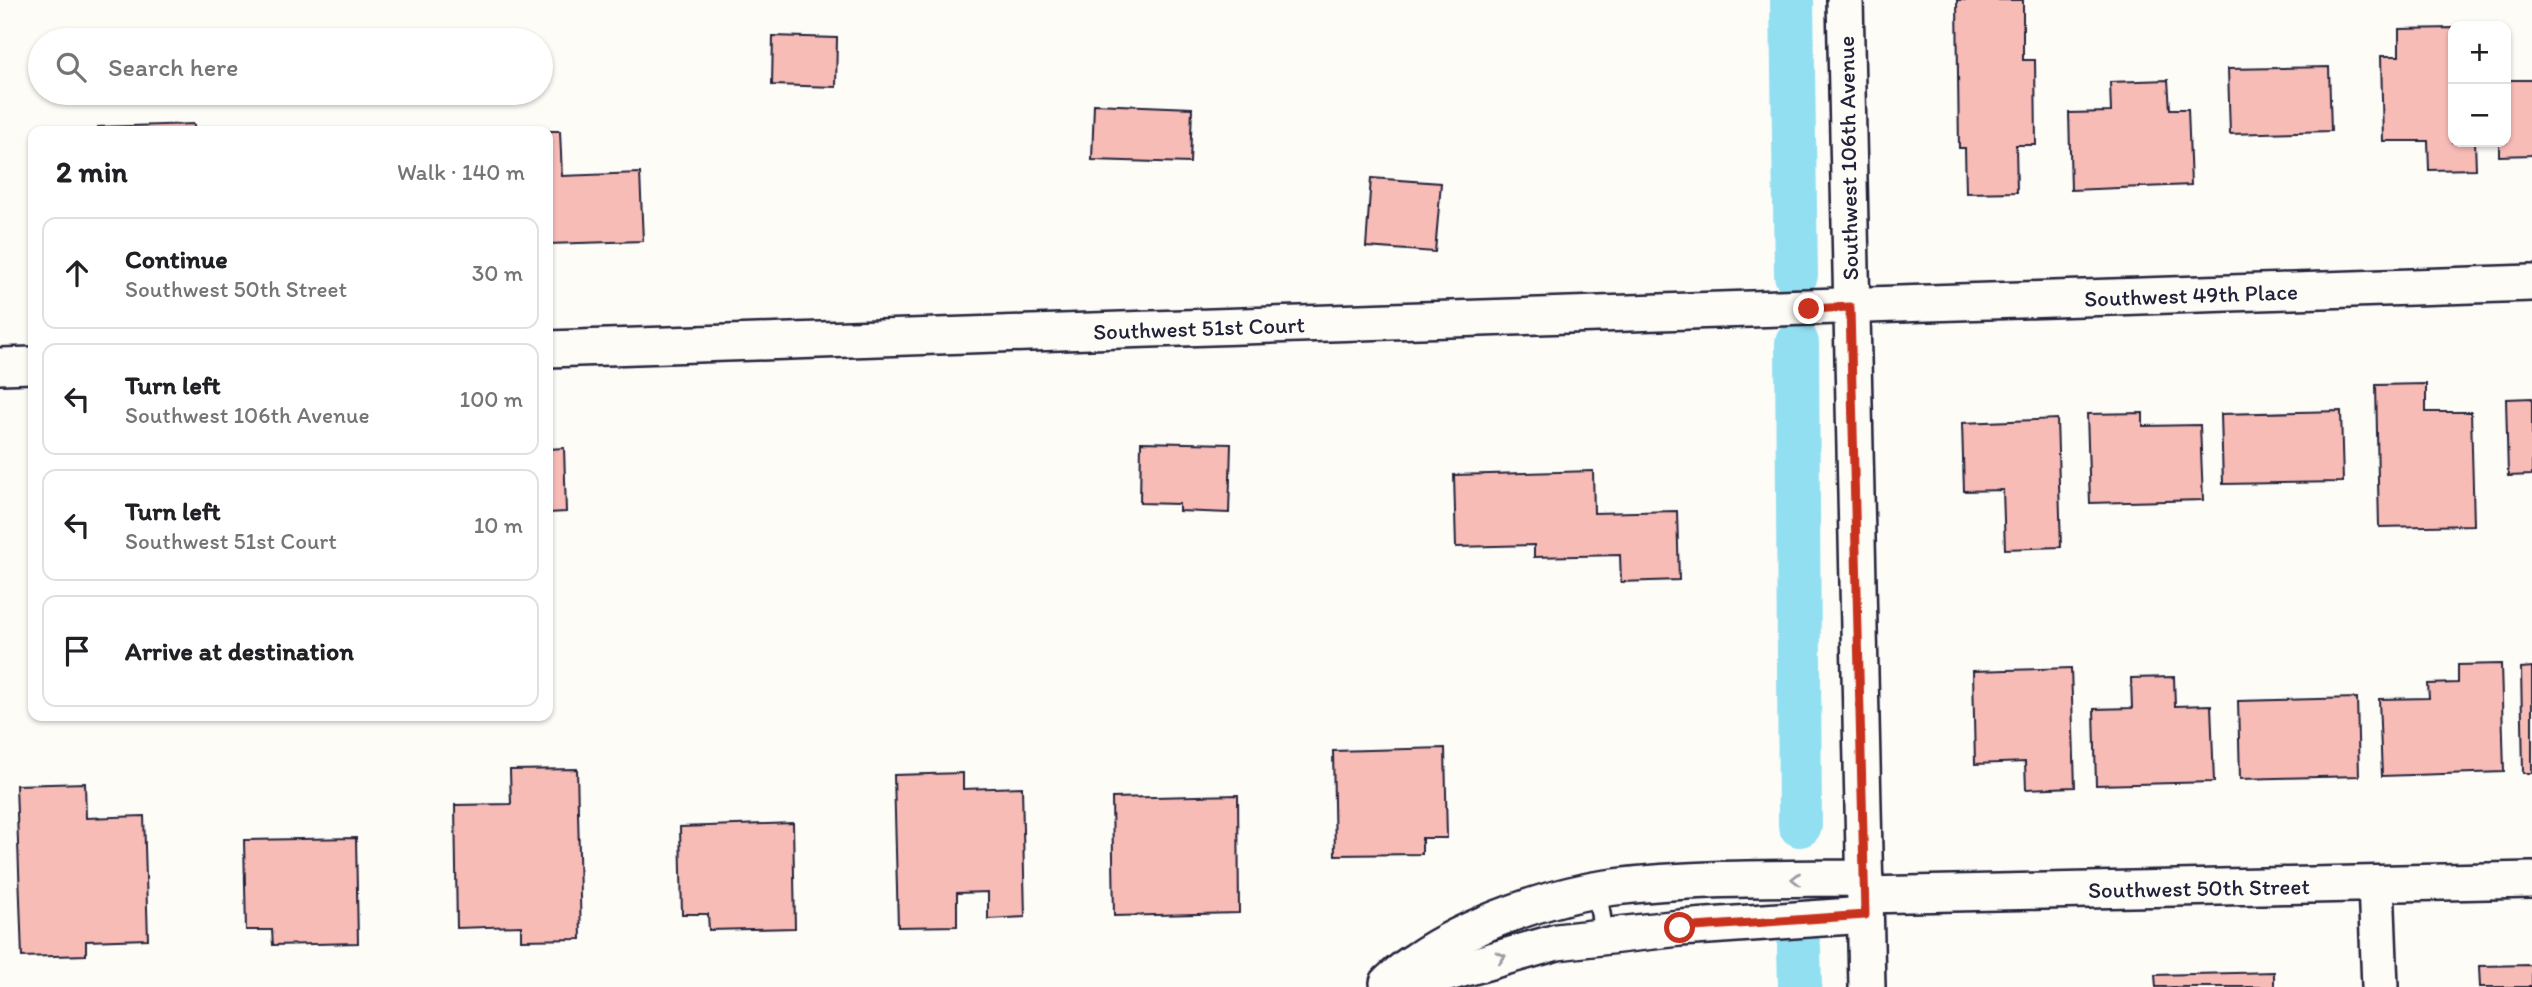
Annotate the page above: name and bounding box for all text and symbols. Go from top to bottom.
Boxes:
map controls [2448,21,2511,147]
button: + [2448,21,2511,84]
search box [28,28,553,105]
street label: Southwest 106th Avenue [1832,35,1864,281]
icon: search [52,48,90,86]
text: Search here [108,51,238,83]
button: − [2448,84,2511,147]
text: 2 min [56,153,127,190]
text: Walk · 140 m [397,158,525,186]
text: Continue [125,243,228,275]
icon: ahead [58,254,96,292]
text: 30 m [472,259,523,287]
text: Southwest 50th Street [125,275,347,303]
street label: Southwest 49th Place [2084,277,2298,313]
route end [1793,293,1824,324]
street label: Southwest 51st Court [1093,310,1306,346]
text: Turn left [125,369,221,401]
icon: left [58,380,96,418]
text: 100 m [459,385,523,413]
text: Southwest 106th Avenue [125,401,370,429]
text: Turn left [125,495,221,527]
icon: left [58,506,96,544]
text: 10 m [474,511,523,539]
text: Southwest 51st Court [125,527,337,555]
icon: arrive [58,632,96,670]
text: Arrive at destination [125,635,354,667]
one-way arrow [1791,871,1801,887]
street label: Southwest 50th Street [2088,872,2310,904]
route start [1664,912,1695,943]
one-way arrow [1495,950,1507,965]

